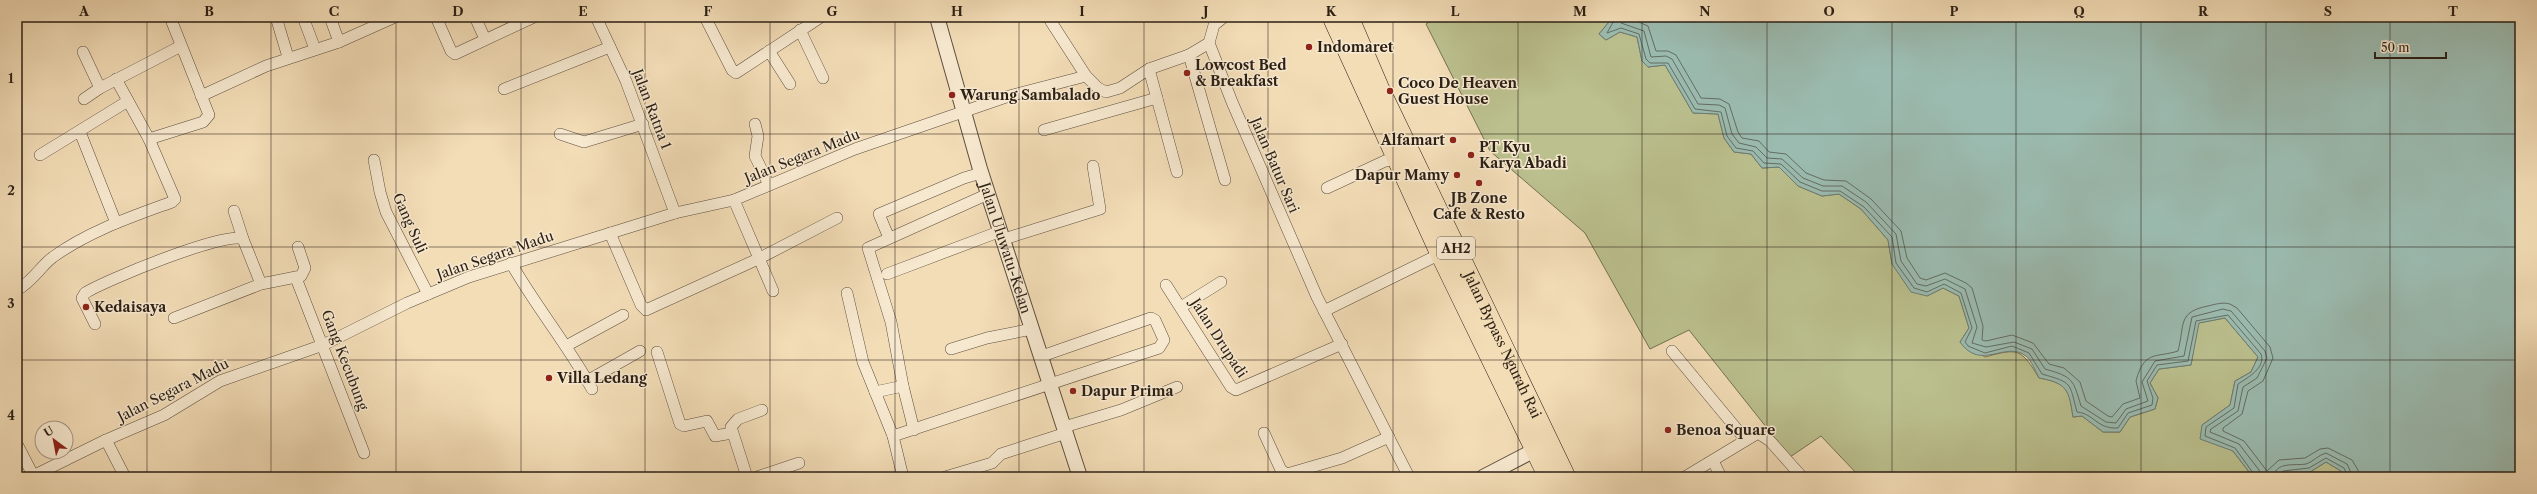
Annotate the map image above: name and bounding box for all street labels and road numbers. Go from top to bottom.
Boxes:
street label: Jalan Ratna 1 [628,65,676,152]
street label: Jalan Batur Sari [1246,113,1303,216]
street label: Jalan Segara Madu [740,125,862,188]
street label: Jalan Uluwatu-Kelan [975,178,1035,316]
street label: Gang Suli [389,190,431,256]
street label: Jalan Segara Madu [432,226,556,284]
road number: AH2 [1437,237,1475,259]
street label: Jalan Bypass Ngurah Rai [1459,267,1545,421]
street label: Jalan Drupadi [1186,293,1251,381]
street label: Gang Kecubung [318,307,373,413]
street label: Jalan Segara Madu [113,354,232,427]

